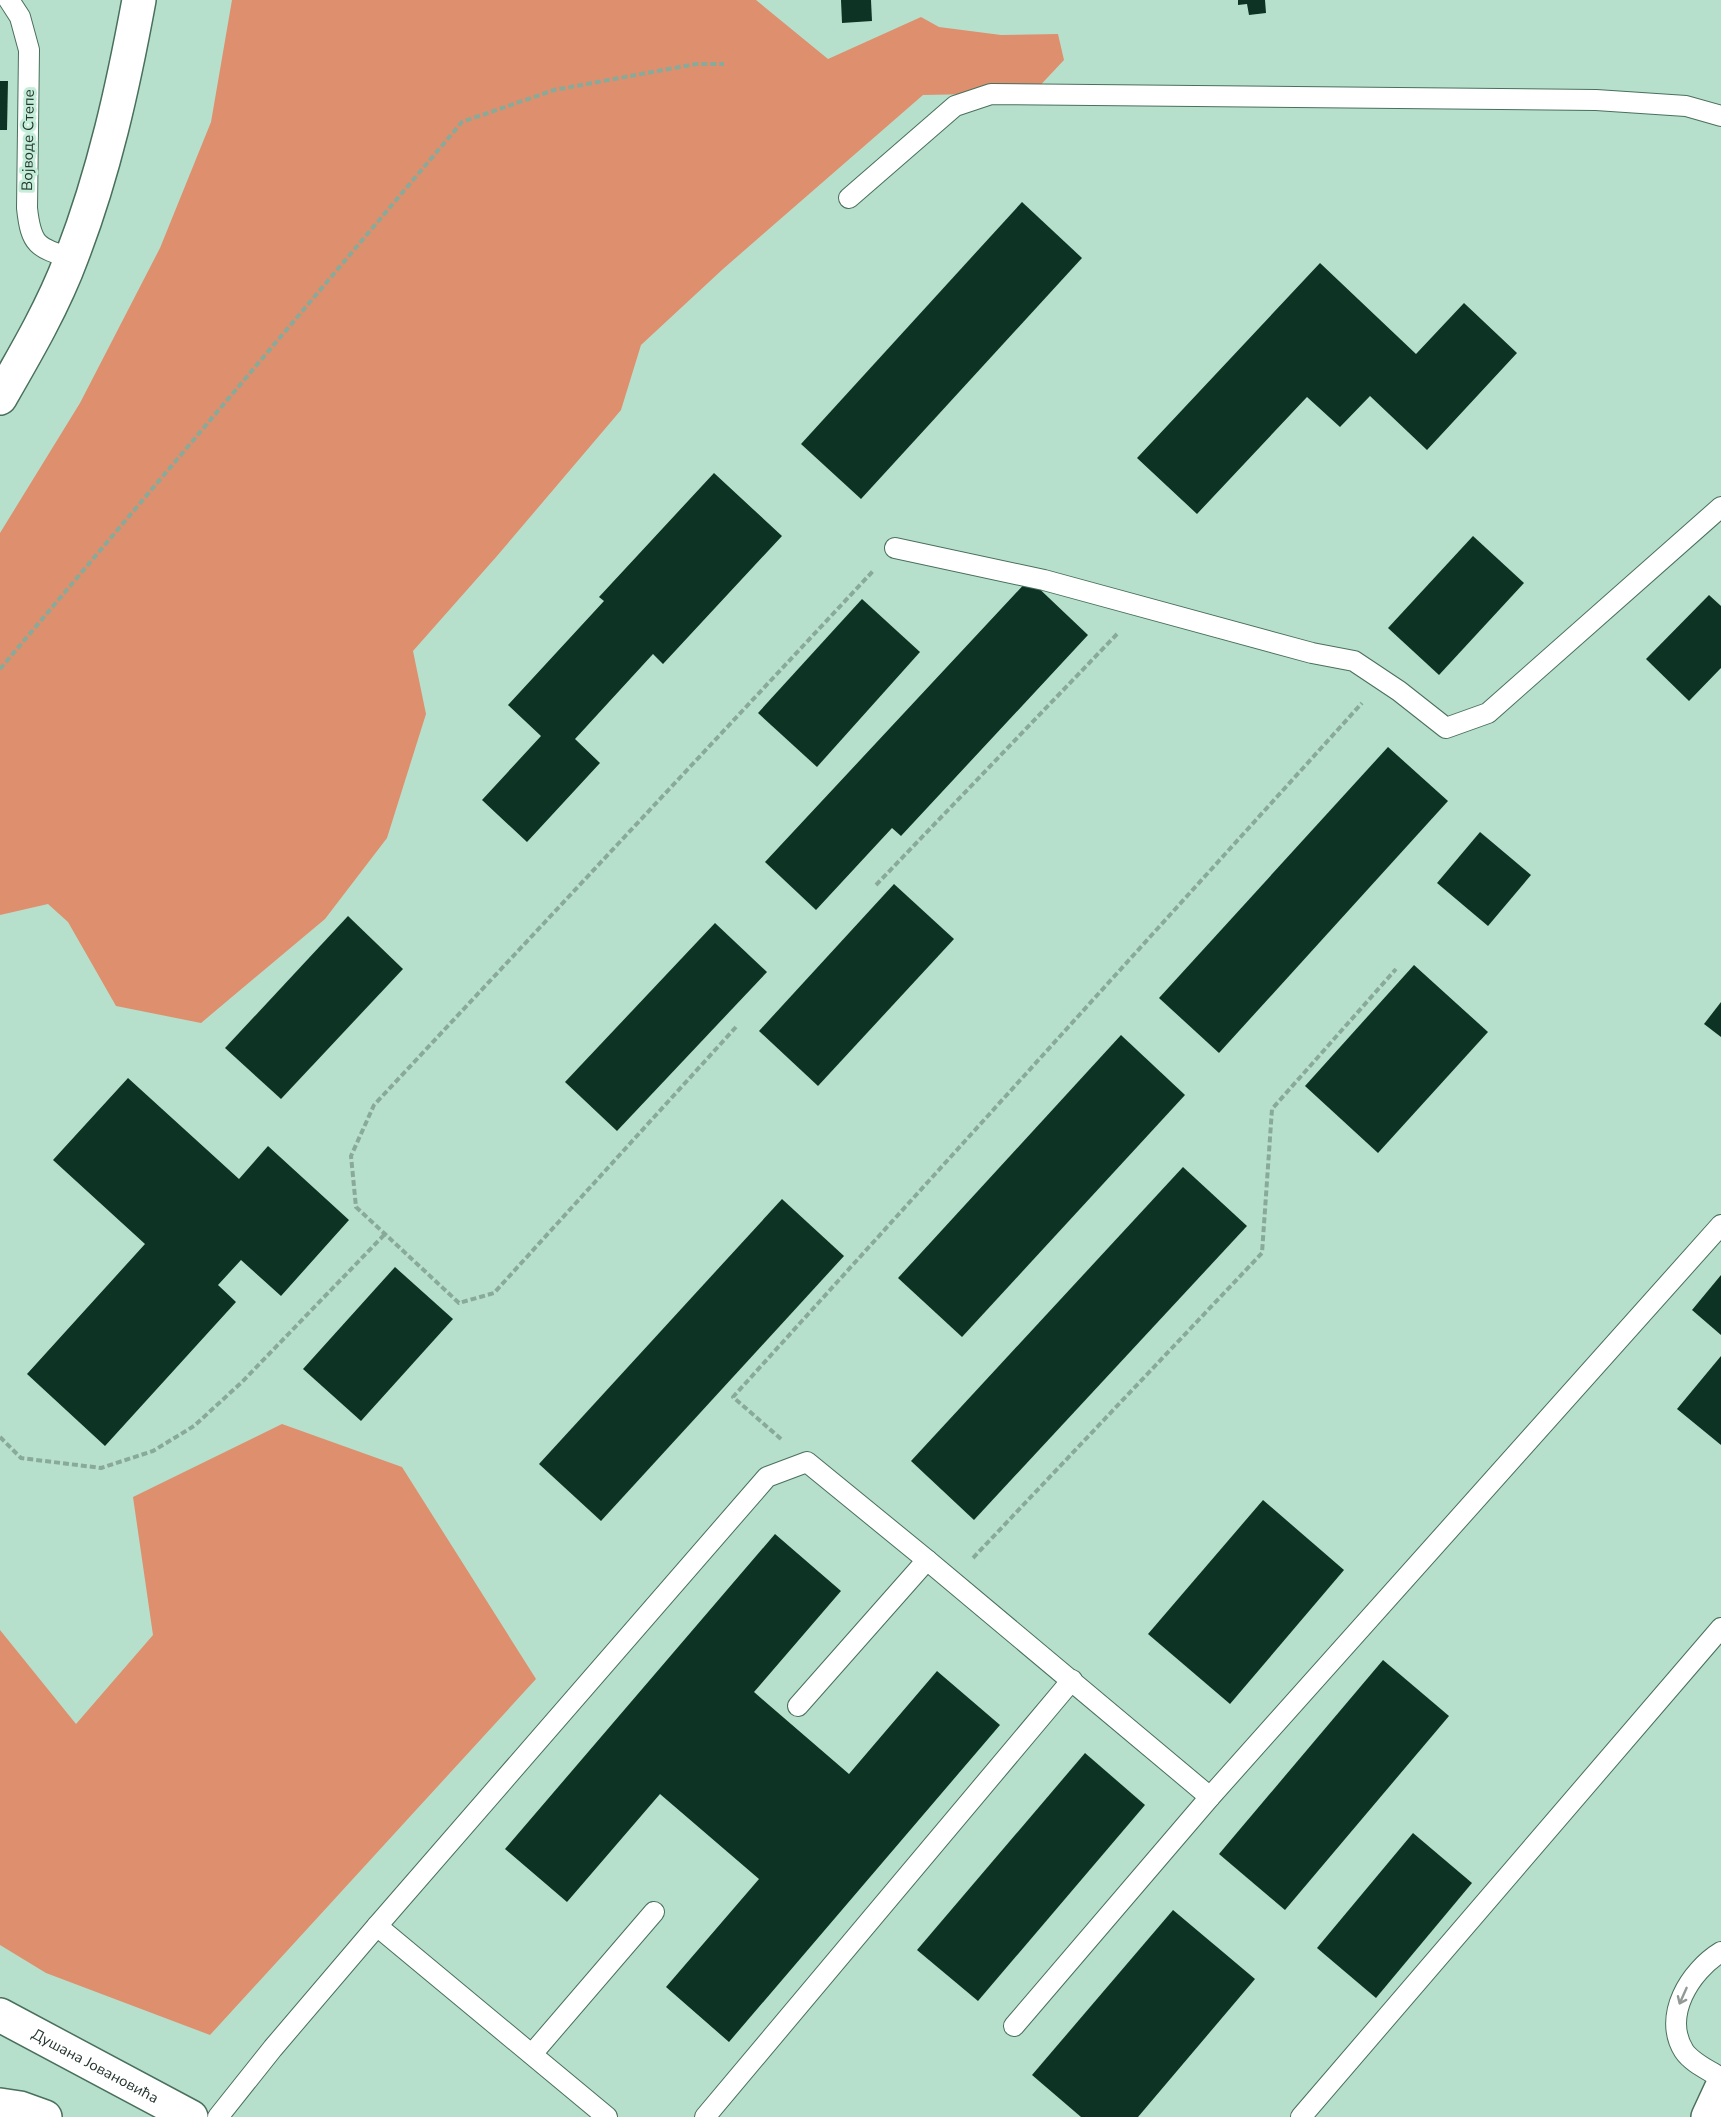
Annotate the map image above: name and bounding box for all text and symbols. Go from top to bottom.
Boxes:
street label: Војводе Степе [17,89,39,191]
one-way arrow [1677,1986,1688,2004]
street label: Душана Јовановића [28,2024,162,2108]

